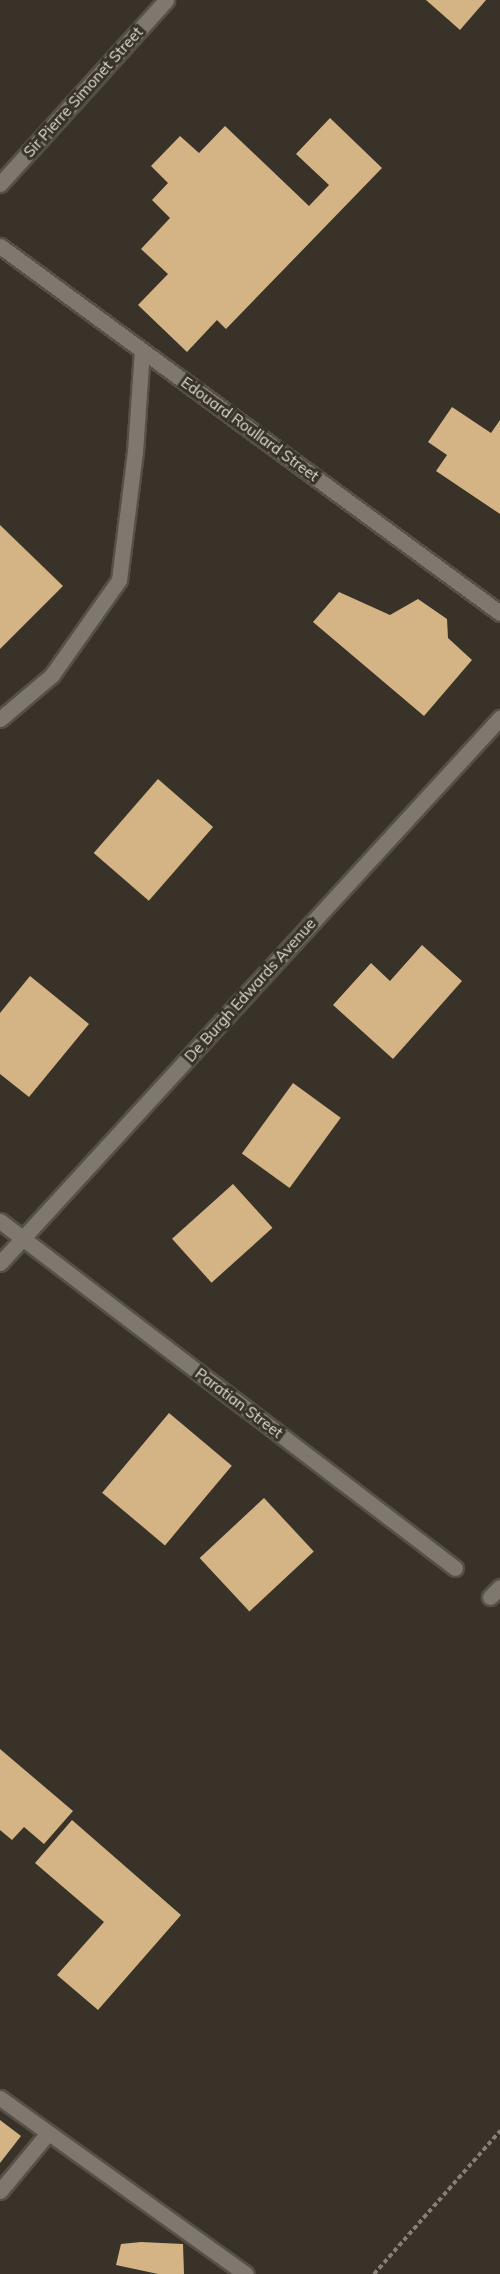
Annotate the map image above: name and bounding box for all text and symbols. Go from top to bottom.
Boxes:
street label: Sir Pierre Simonet Street [20,23,146,161]
street label: Edouard Roullard Street [178,373,322,485]
street label: De Burgh Edwards Avenue [181,915,319,1065]
street label: Paratian Street [192,1364,286,1442]

